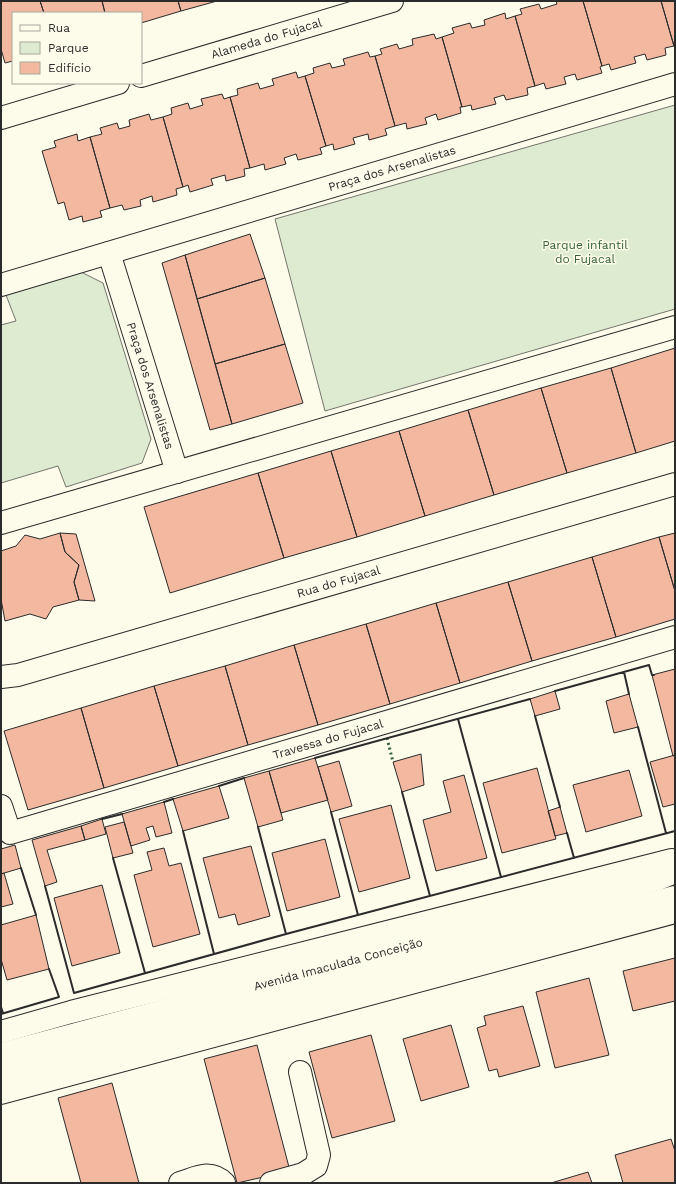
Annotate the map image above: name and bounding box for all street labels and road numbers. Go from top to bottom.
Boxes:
street label: Alameda do Fujacal [209,15,324,62]
street label: Praça dos Arsenalistas [327,143,457,194]
street label: Praça dos Arsenalistas [124,320,177,451]
street label: Rua do Fujacal [295,563,382,601]
street label: Travessa do Fujacal [271,716,385,762]
street label: Avenida Imaculada Conceição [252,935,424,993]

